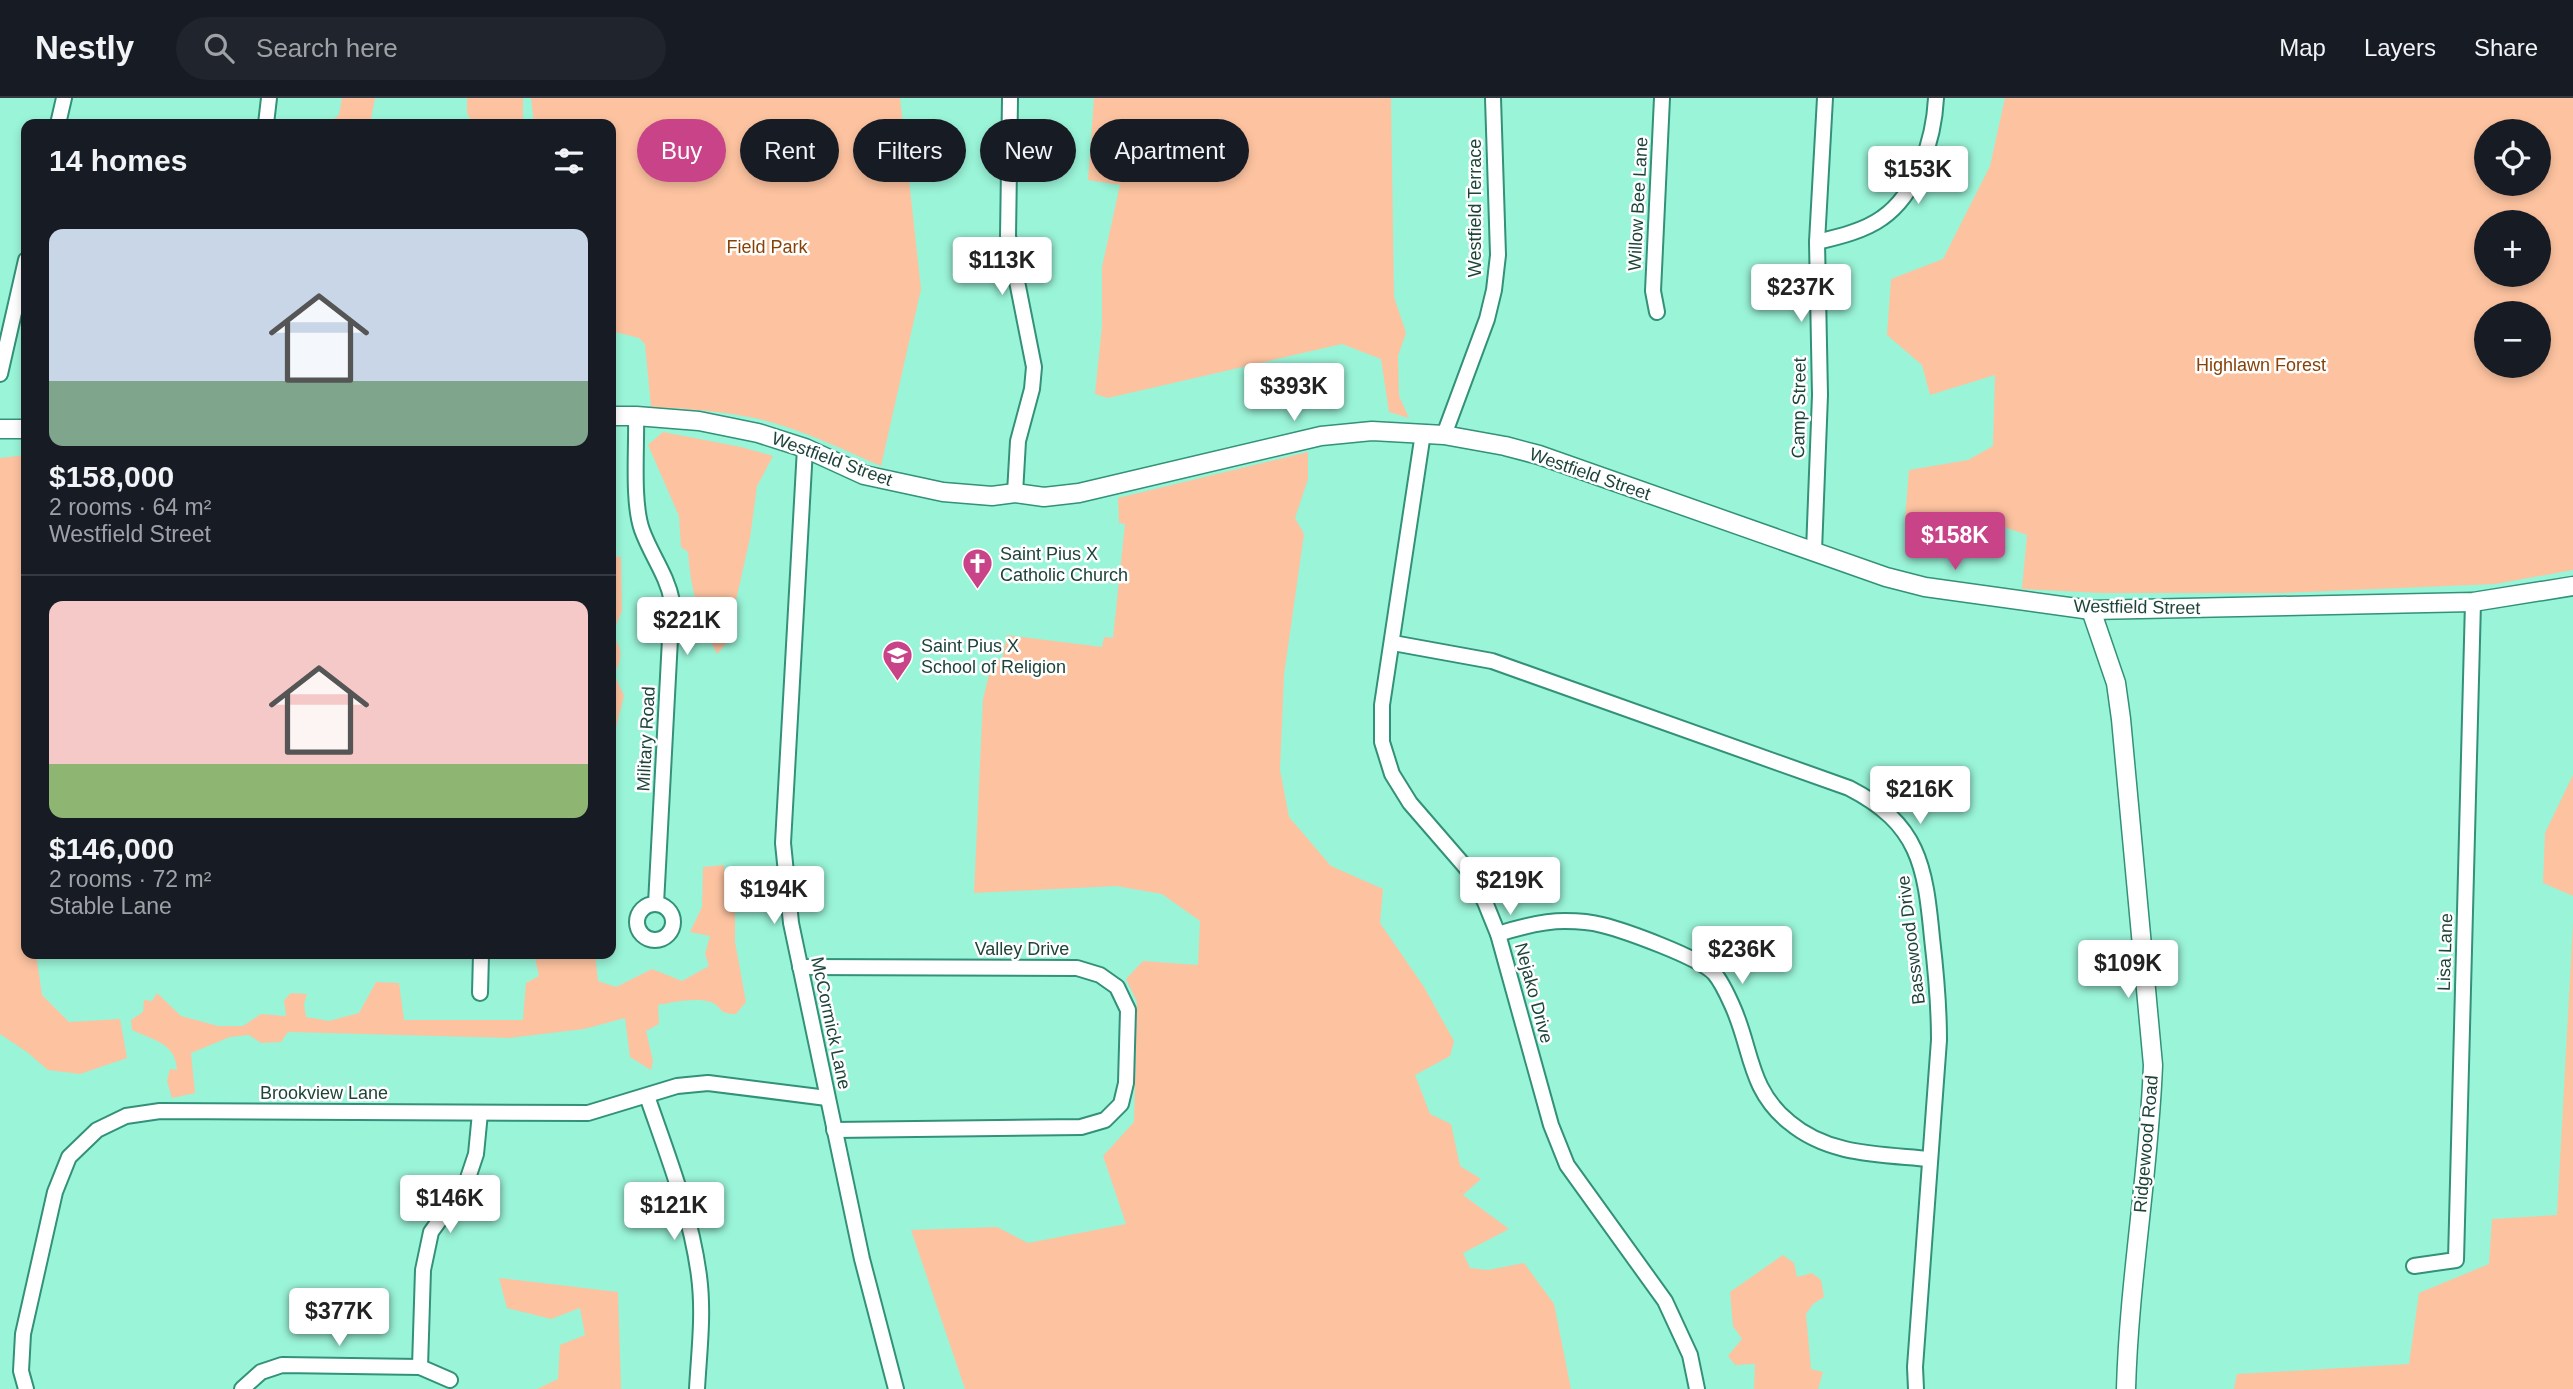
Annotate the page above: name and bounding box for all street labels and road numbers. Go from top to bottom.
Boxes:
street label: Willow Bee Lane [1625,137,1651,271]
street label: Westfield Terrace [1465,139,1485,277]
street label: Camp Street [1788,357,1810,459]
street label: Westfield Street [769,428,895,490]
street label: Westfield Street [1527,444,1653,504]
street label: Westfield Street [2073,596,2201,618]
street label: Military Road [633,686,659,792]
street label: Basswood Drive [1893,874,1929,1006]
street label: Lisa Lane [2434,913,2456,991]
street label: Valley Drive [975,939,1069,959]
street label: Nejako Drive [1511,941,1557,1045]
street label: McCormick Lane [807,955,855,1091]
street label: Ridgewood Road [2130,1074,2162,1214]
street label: Brookview Lane [260,1083,388,1103]

